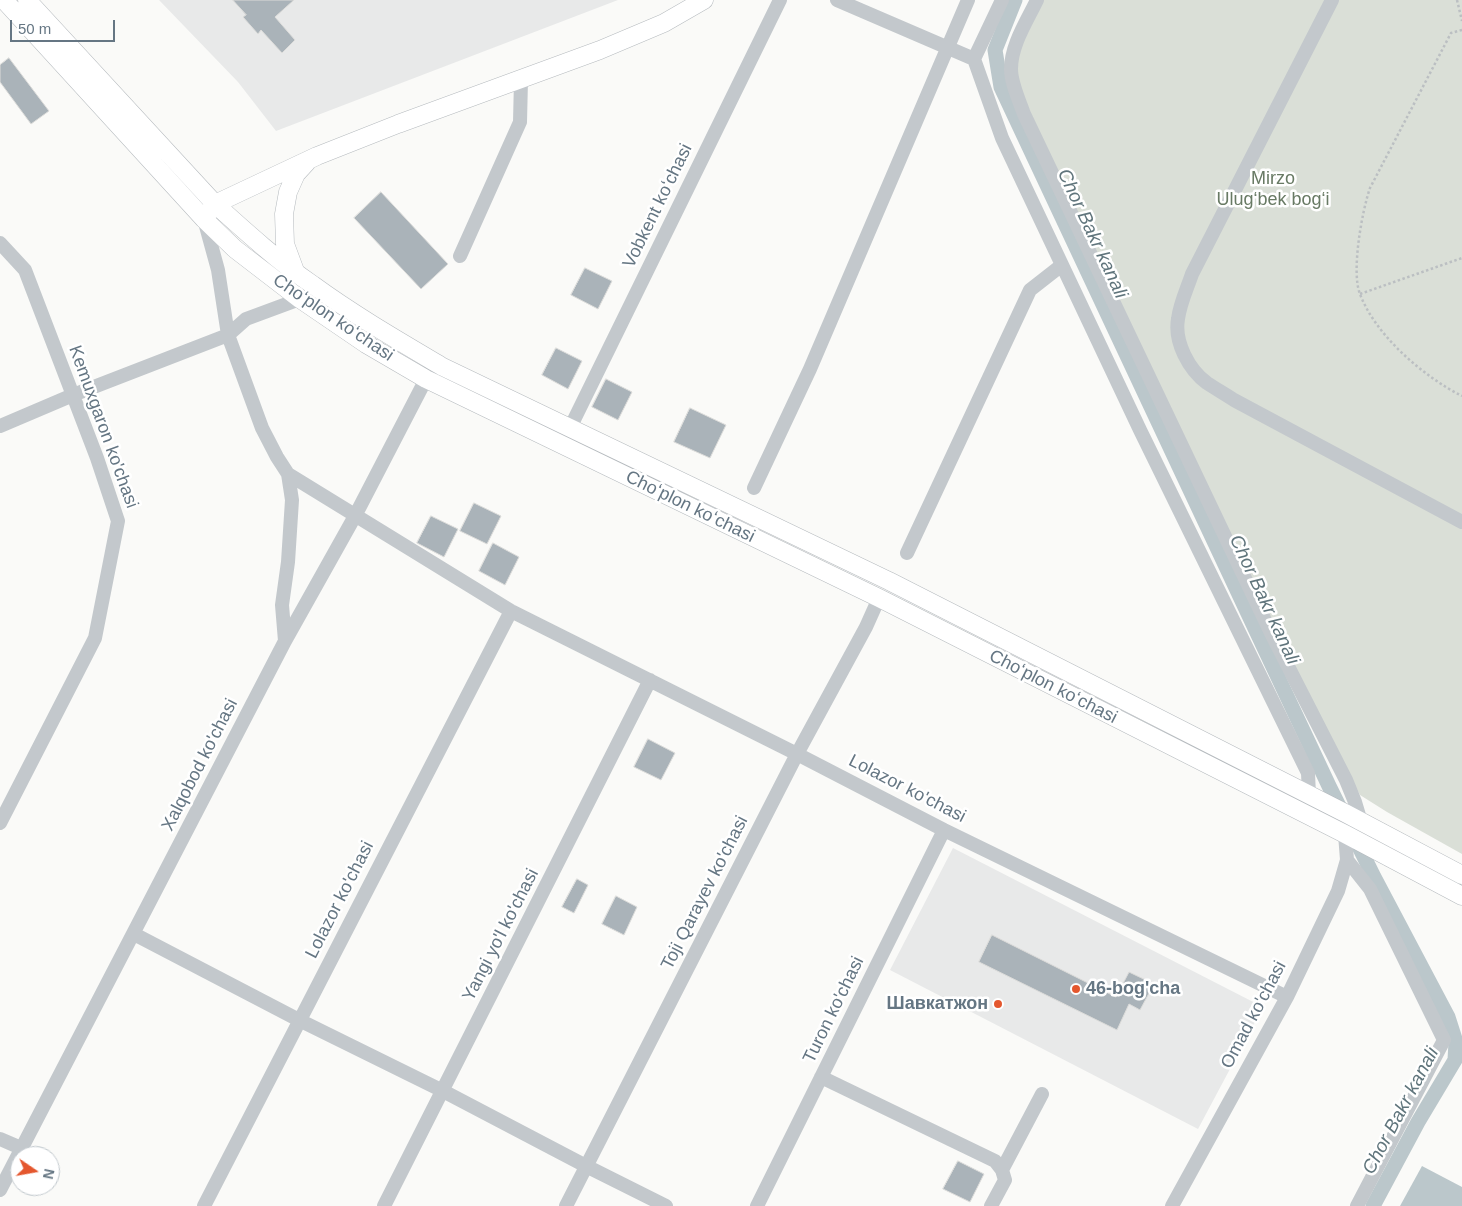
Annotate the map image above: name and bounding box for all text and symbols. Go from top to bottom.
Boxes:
scale bar [12,10,118,42]
text: 50 m [18,20,51,37]
street label: Vobkent koʻchasi [619,141,697,271]
water label: Chor Bakr kanali [1052,166,1132,302]
park label: Mirzo Ulugʻbek bogʻi [1216,168,1330,210]
street label: Choʻplon koʻchasi [268,270,398,366]
street label: Kemuxgaron ko'chasi [64,343,142,511]
street label: Choʻplon koʻchasi [622,466,758,548]
water label: Chor Bakr kanali [1224,532,1304,668]
street label: Choʻplon koʻchasi [985,645,1121,729]
street label: Xalqobod ko'chasi [157,695,243,835]
street label: Lolazor ko'chasi [845,750,969,828]
street label: Toji Qarayev ko'chasi [657,813,753,973]
street label: Lolazor ko'chasi [301,838,379,962]
street label: Yangi yo'l ko'chasi [458,865,544,1005]
street label: Turon ko'chasi [799,953,869,1067]
street label: Omad ko'chasi [1217,958,1291,1072]
place label: 46-bog'cha [1086,978,1180,1000]
marker: 46-bog'cha [1070,983,1082,995]
place label: Шавкатжон [887,993,988,1015]
marker: Шавкатжон [992,998,1004,1010]
water label: Chor Bakr kanali [1358,1044,1444,1178]
north arrow [10,1146,60,1196]
text: N [40,1167,58,1181]

